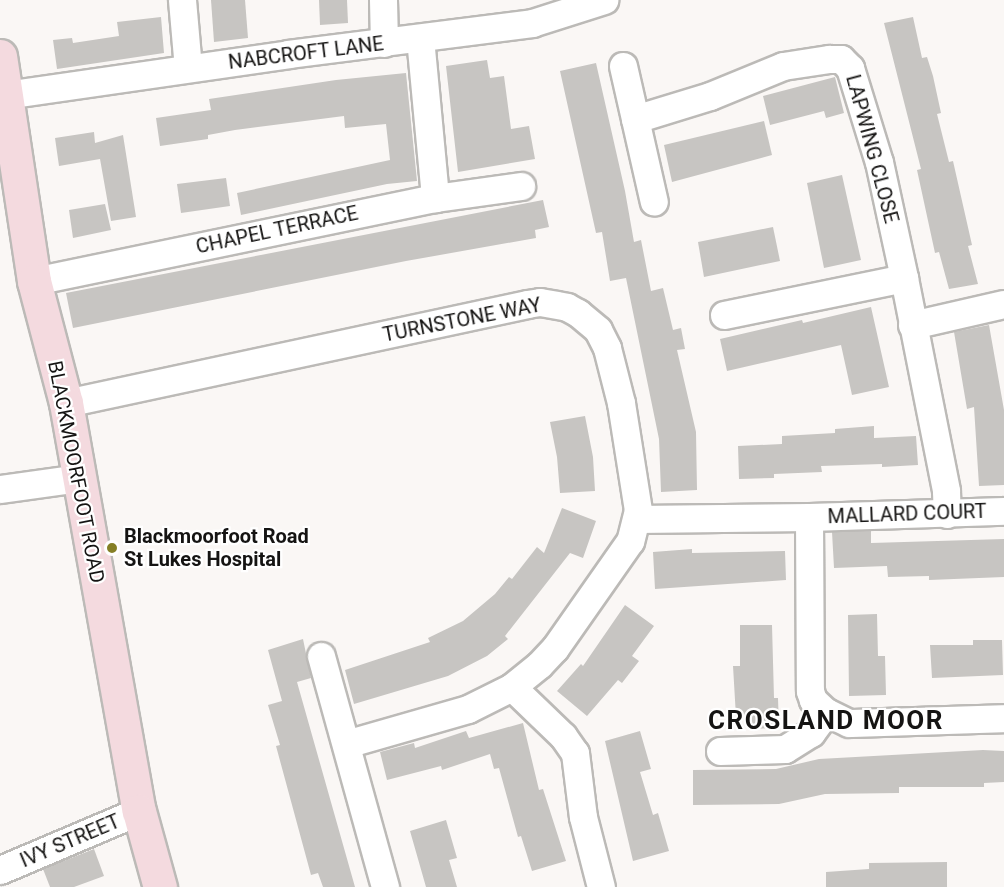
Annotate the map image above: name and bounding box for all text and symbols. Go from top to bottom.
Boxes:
street label: NABCROFT LANE [227,32,385,74]
street label: LAPWING CLOSE [841,72,903,226]
street label: CHAPEL TERRACE [194,201,360,259]
street label: TURNSTONE WAY [381,293,543,347]
street label: BLACKMOORFOOT ROAD [43,359,109,585]
street label: MALLARD COURT [827,499,987,529]
place label: Blackmoorfoot Road St Lukes Hospital [124,524,309,571]
marker: Blackmoorfoot Road St Lukes Hospital [105,541,119,555]
district label: CROSLAND MOOR [708,705,944,737]
street label: IVY STREET [16,809,124,873]

